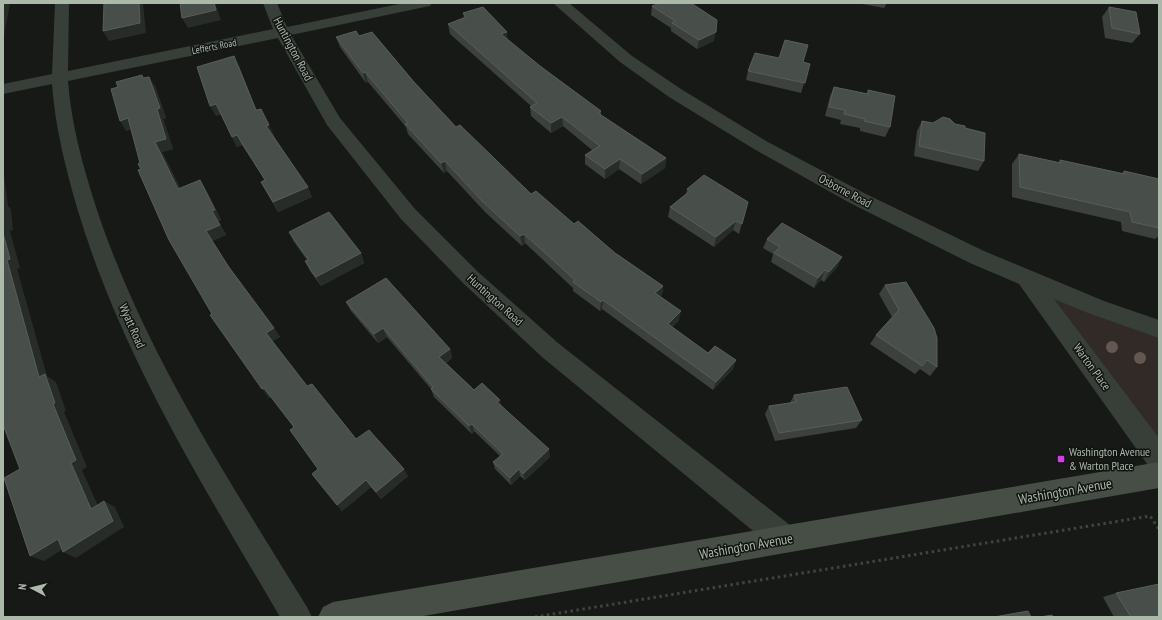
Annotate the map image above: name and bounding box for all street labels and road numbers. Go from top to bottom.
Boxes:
street label: Huntington Road [270,14,316,83]
street label: Lefferts Road [191,36,238,57]
street label: Osborne Road [816,170,874,211]
street label: Huntington Road [464,271,526,329]
street label: Wyatt Road [116,301,149,350]
street label: Warton Place [1070,340,1114,393]
street label: Washington Avenue [1017,474,1113,508]
street label: Washington Avenue [698,529,794,563]

